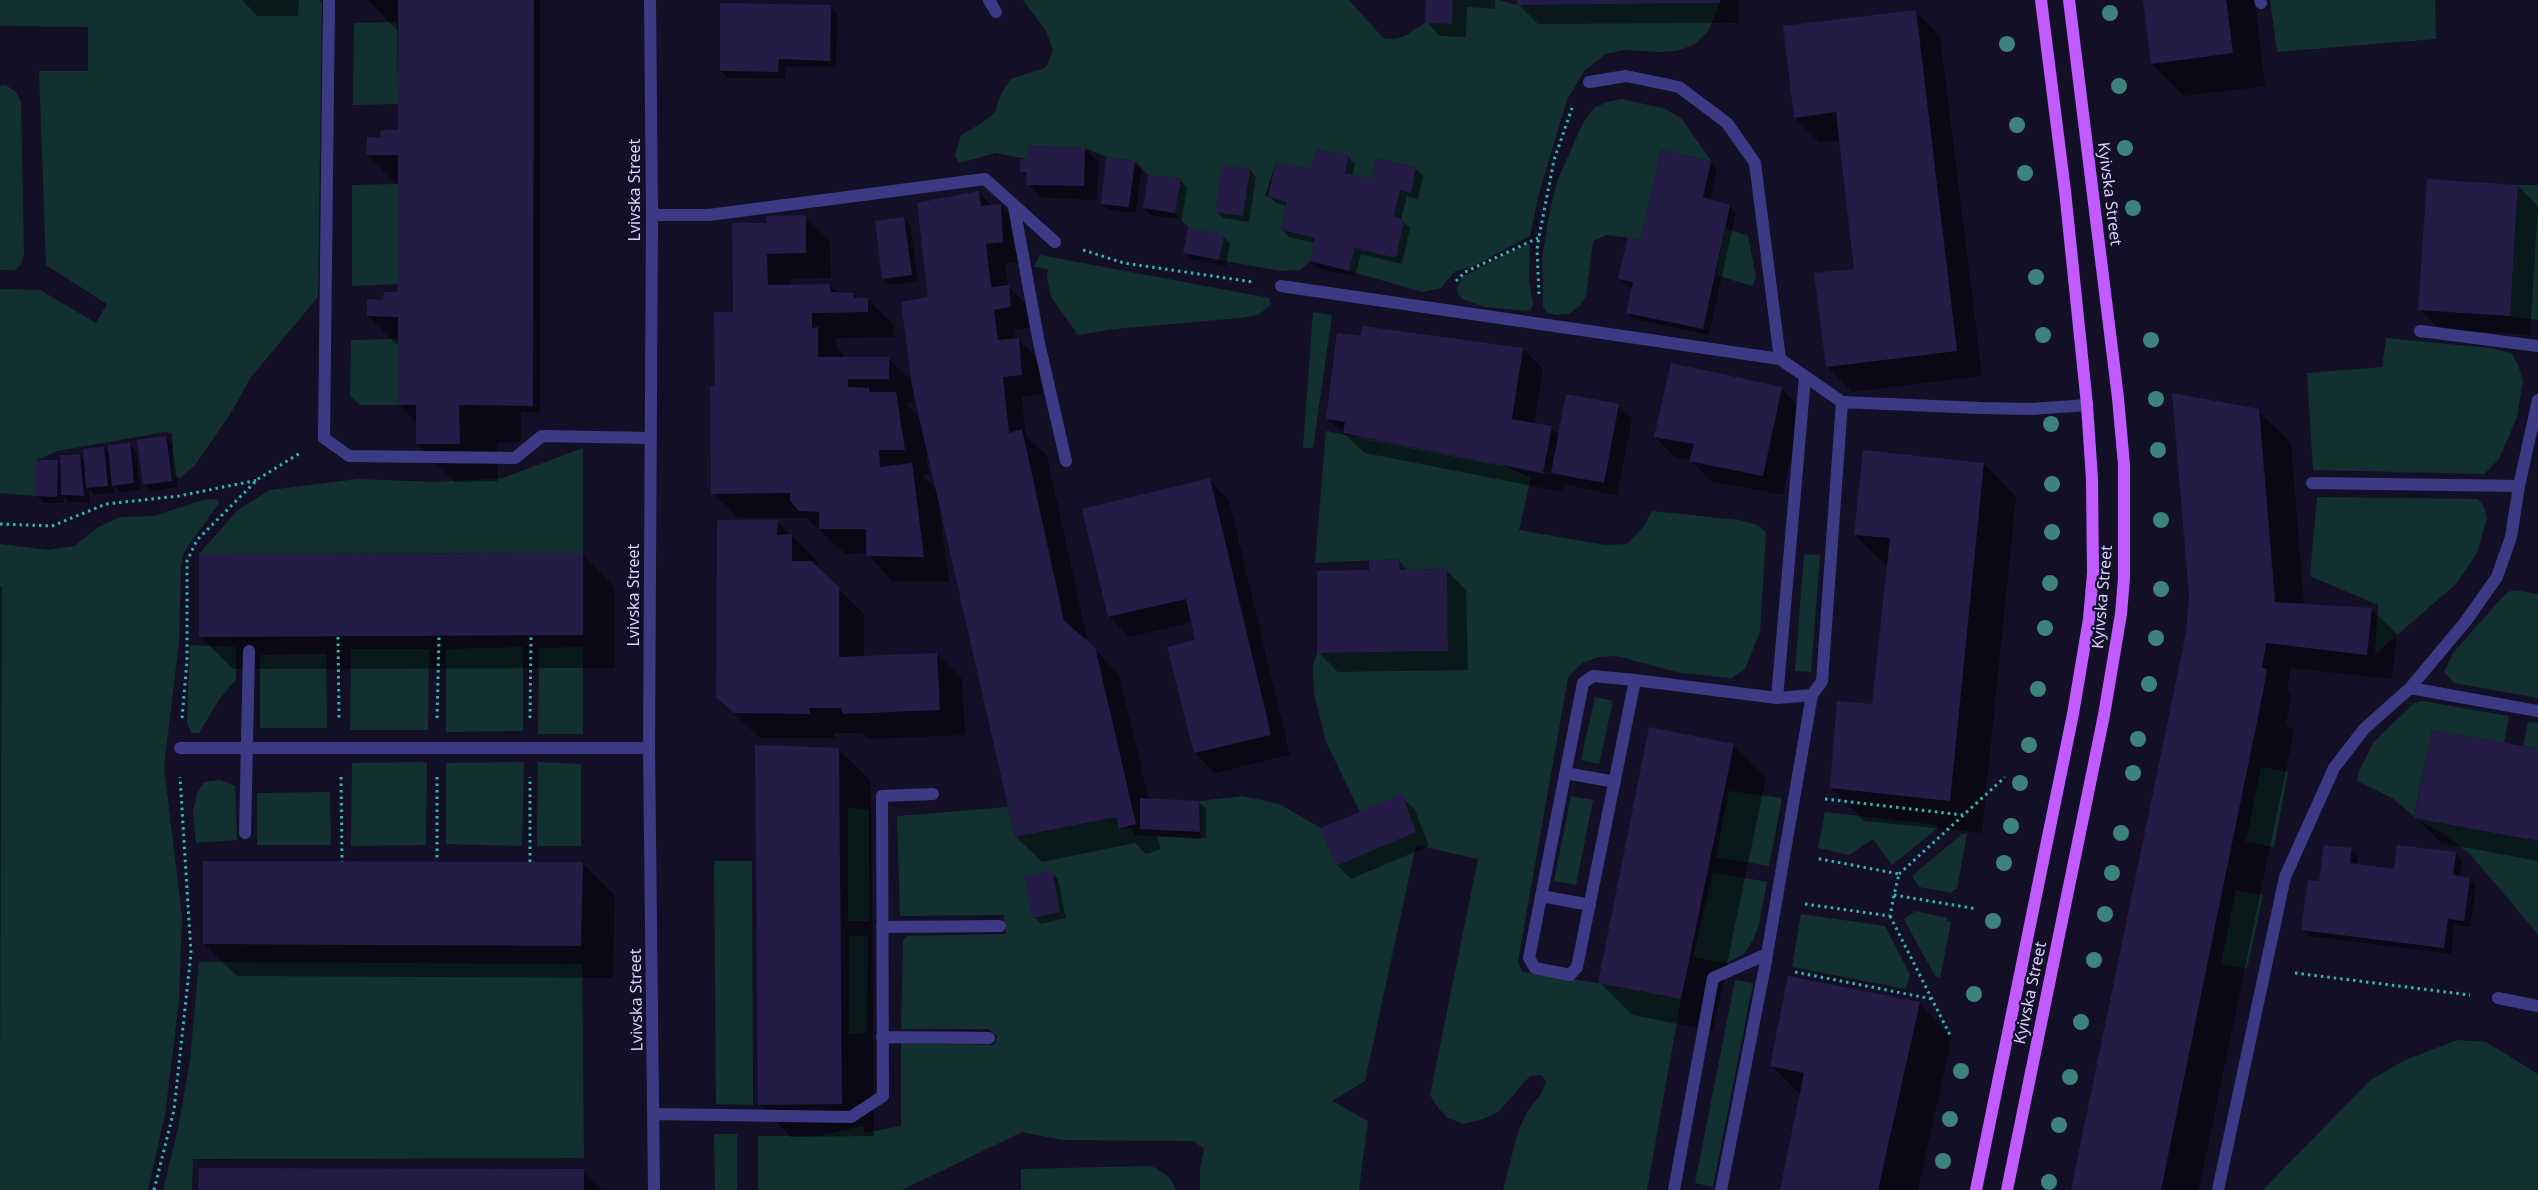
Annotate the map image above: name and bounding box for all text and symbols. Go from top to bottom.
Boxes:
street label: Lvivska Street [625,139,645,241]
street label: Kyivska Street [2093,141,2125,247]
street label: Lvivska Street [624,544,644,646]
street label: Kyivska Street [2089,544,2117,650]
street label: Kyivska Street [2011,940,2051,1046]
street label: Lvivska Street [627,948,647,1052]

